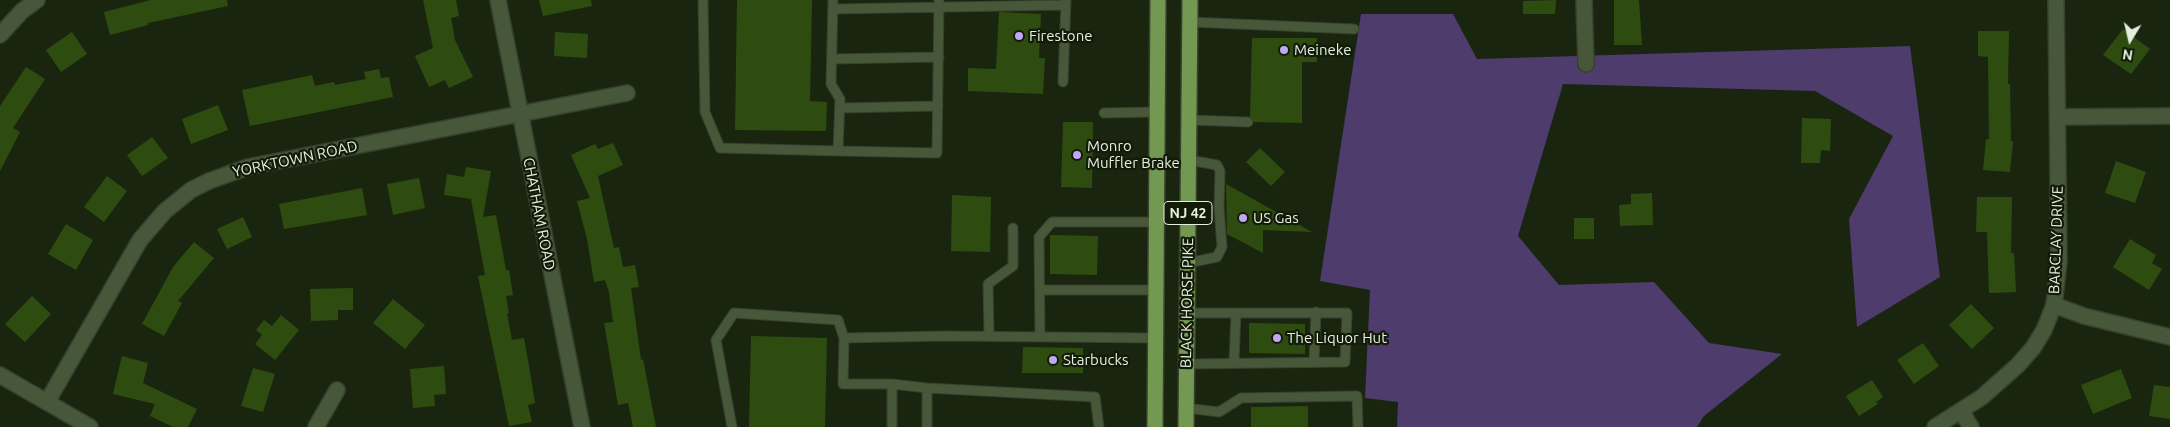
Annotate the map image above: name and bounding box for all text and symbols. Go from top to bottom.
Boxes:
north arrow [2105,15,2155,65]
place label: Firestone [1029,27,1092,45]
marker: Firestone [1013,30,1025,42]
place label: Meineke [1294,41,1351,59]
marker: Meineke [1278,44,1290,56]
text: N [2121,46,2134,64]
street label: YORKTOWN ROAD [231,137,359,181]
place label: Monro Muffler Brake [1087,137,1180,172]
marker: Monro Muffler Brake [1071,149,1083,161]
street label: CHATHAM ROAD [519,156,559,272]
street label: BARCLAY DRIVE [2045,186,2067,294]
road number: NJ 42 [1164,202,1212,224]
place label: US Gas [1253,209,1299,227]
marker: US Gas [1237,212,1249,224]
street label: BLACK HORSE PIKE [1177,238,1197,368]
place label: The Liquor Hut [1287,329,1387,347]
marker: The Liquor Hut [1271,332,1283,344]
place label: Starbucks [1063,351,1129,369]
marker: Starbucks [1047,354,1059,366]

